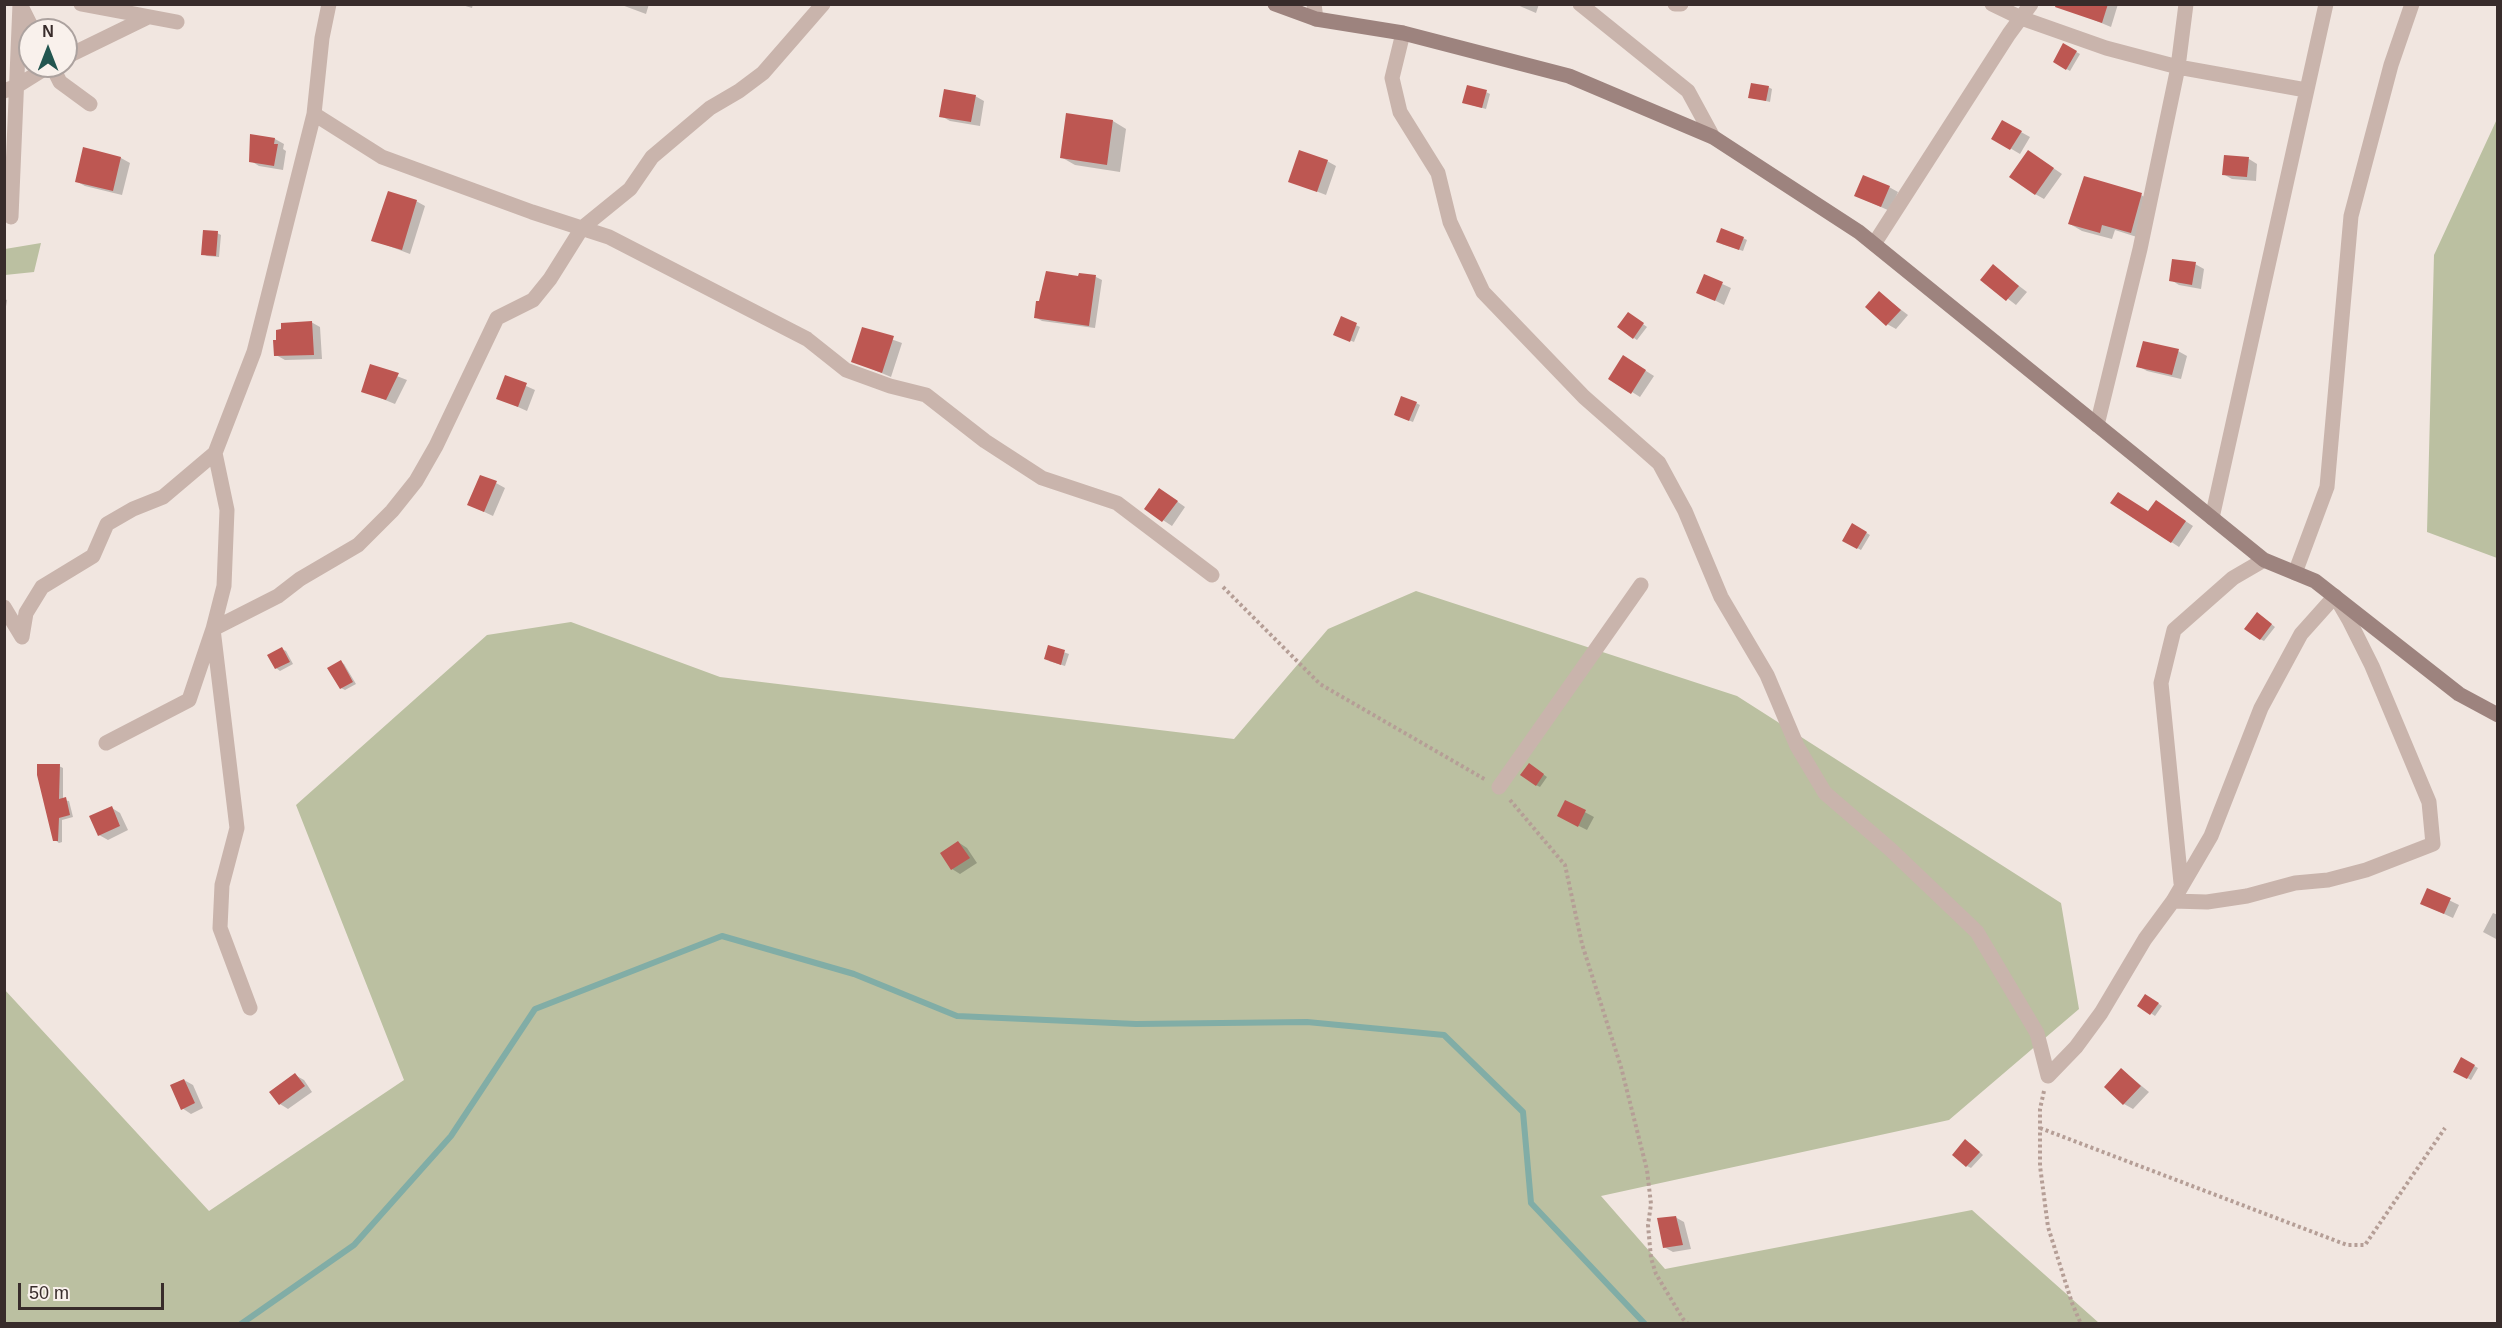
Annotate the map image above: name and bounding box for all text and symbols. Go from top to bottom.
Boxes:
north arrow [18,18,78,78]
text: N [42,23,54,40]
scale bar [21,1271,166,1309]
text: 50 m [29,1283,69,1303]

